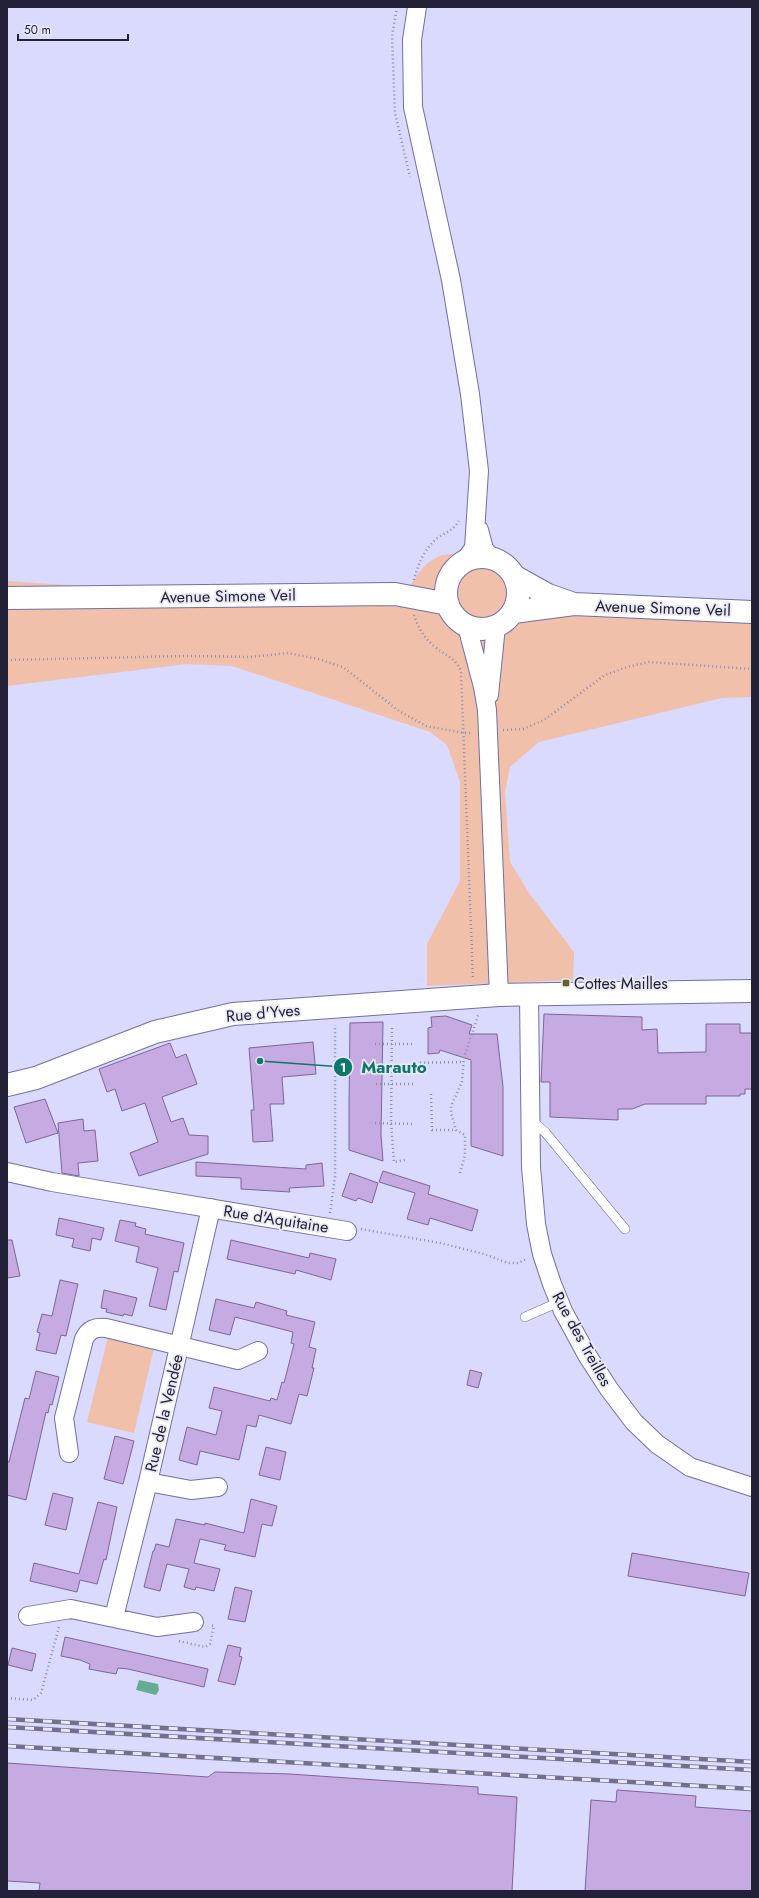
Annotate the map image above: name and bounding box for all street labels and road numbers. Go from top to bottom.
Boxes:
street label: Avenue Simone Veil [160,583,296,609]
street label: Avenue Simone Veil [595,594,731,622]
street label: Rue d'Yves [225,998,301,1028]
street label: Rue d'Aquitaine [222,1199,330,1239]
street label: Rue des Treilles [547,1288,617,1390]
street label: Rue de la Vendée [139,1352,189,1474]

